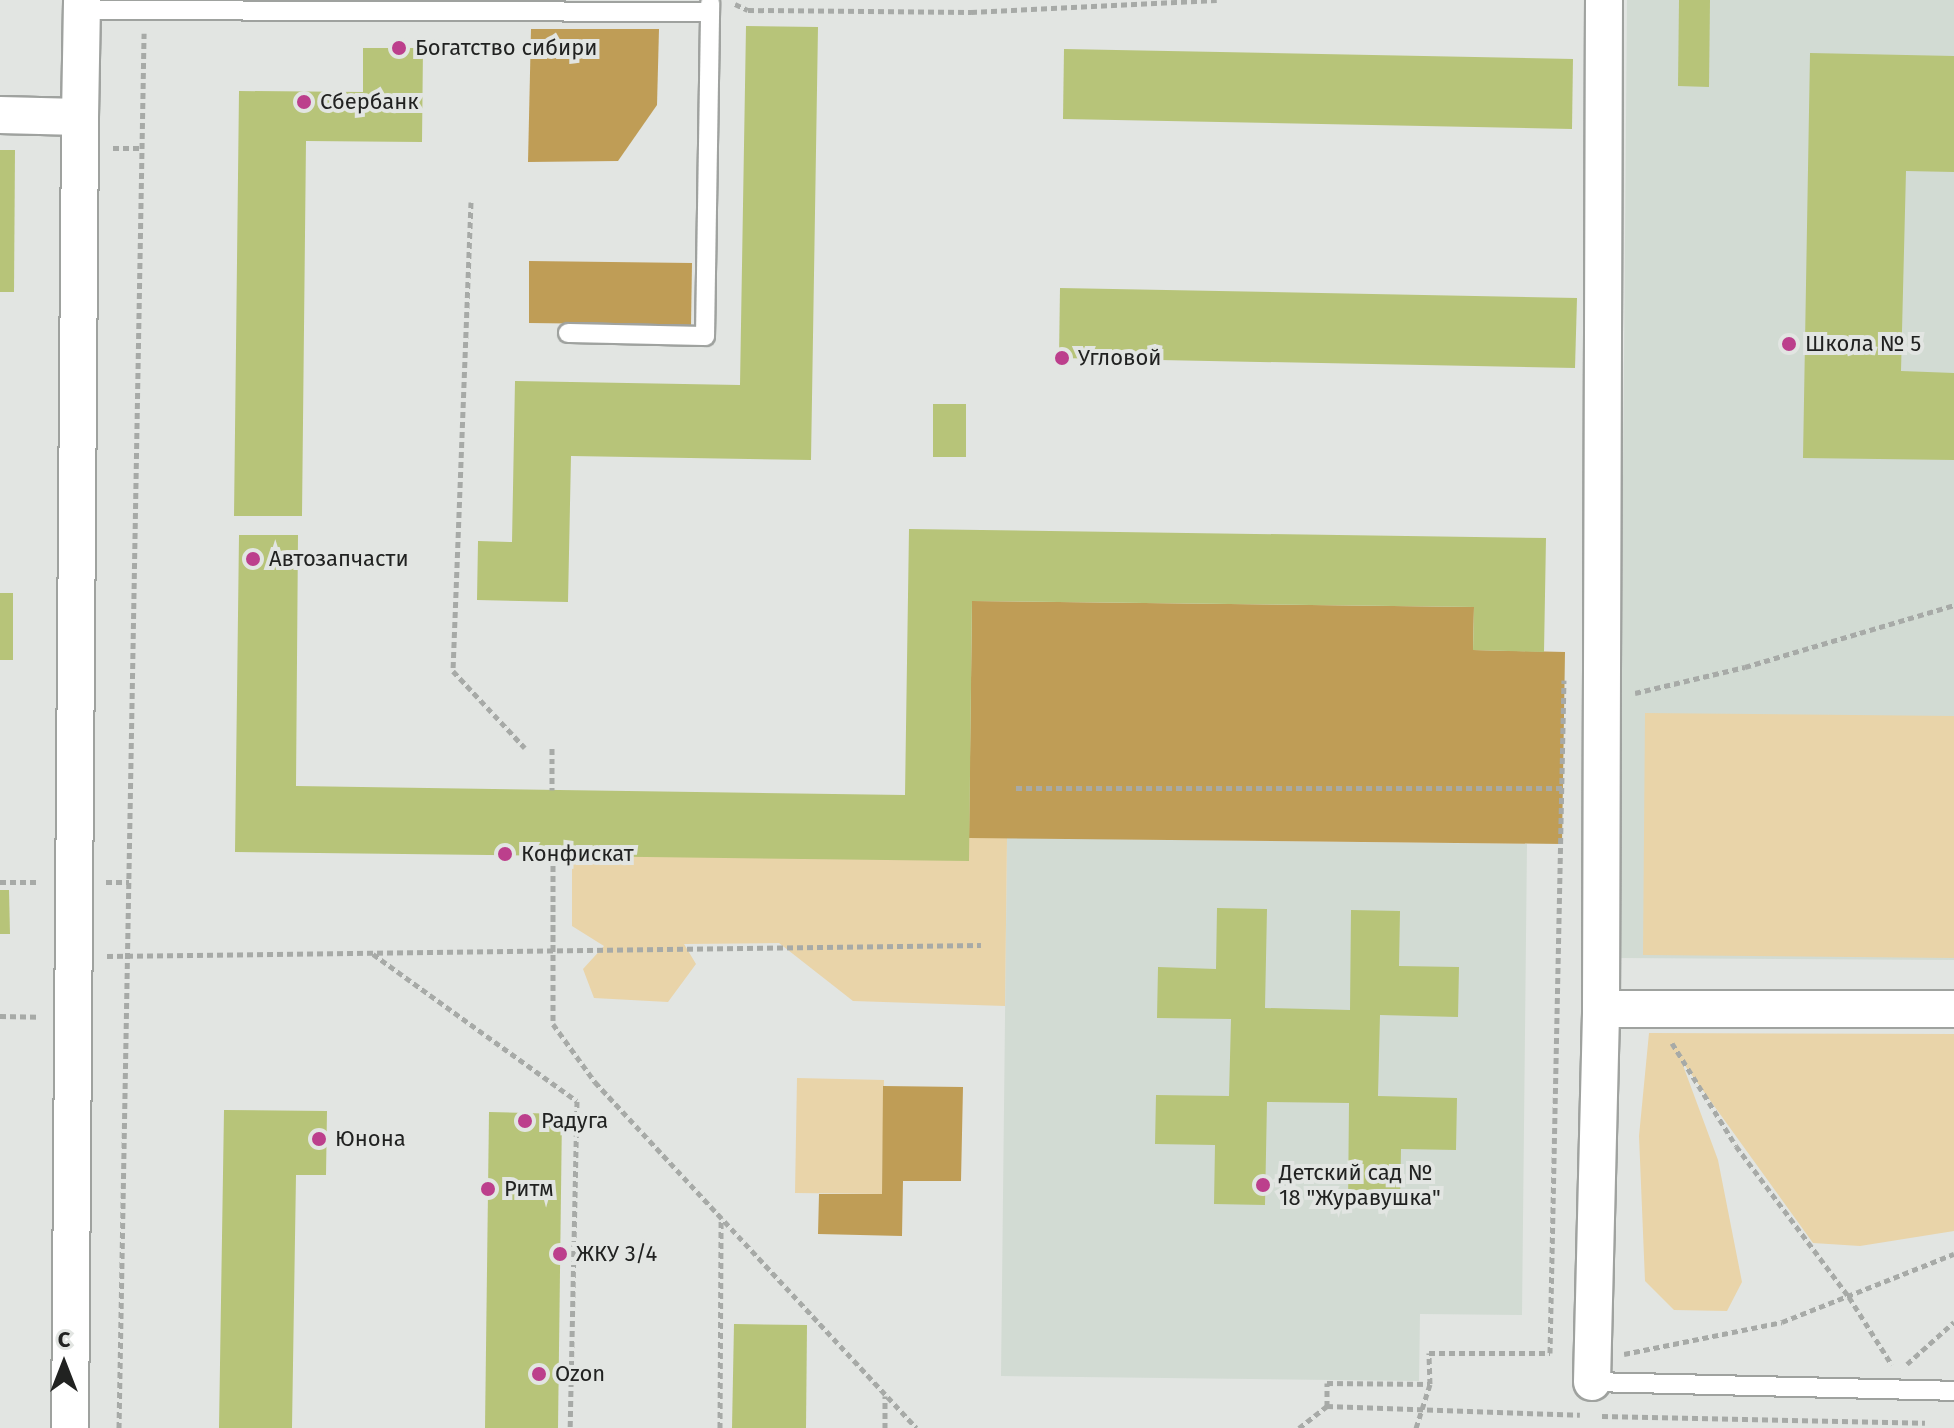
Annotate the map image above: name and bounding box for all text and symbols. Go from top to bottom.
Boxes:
place label: Богатство сибири [415,35,597,61]
marker: Богатство сибири [390,39,408,57]
place label: Сбербанк [320,89,419,115]
marker: Сбербанк [295,93,313,111]
place label: Школа № 5 [1805,331,1921,357]
marker: Школа № 5 [1780,335,1798,353]
place label: Угловой [1078,345,1161,371]
marker: Угловой [1053,349,1071,367]
place label: Автозапчасти [269,546,409,572]
marker: Автозапчасти [244,550,262,568]
place label: Конфискат [521,841,634,867]
marker: Конфискат [496,845,514,863]
place label: Радуга [541,1108,608,1134]
marker: Радуга [516,1112,534,1130]
place label: Юнона [335,1126,406,1152]
marker: Юнона [310,1130,328,1148]
place label: Детский сад № 18 "Журавушка" [1279,1159,1441,1210]
place label: Ритм [504,1176,554,1202]
marker: Детский сад № 18 "Журавушка" [1254,1176,1272,1194]
marker: Ритм [479,1180,497,1198]
place label: ЖКУ 3/4 [576,1241,657,1267]
marker: ЖКУ 3/4 [551,1245,569,1263]
north arrow [24,1324,104,1404]
text: С [58,1326,70,1353]
place label: Ozon [555,1361,605,1387]
marker: Ozon [530,1365,548,1383]

